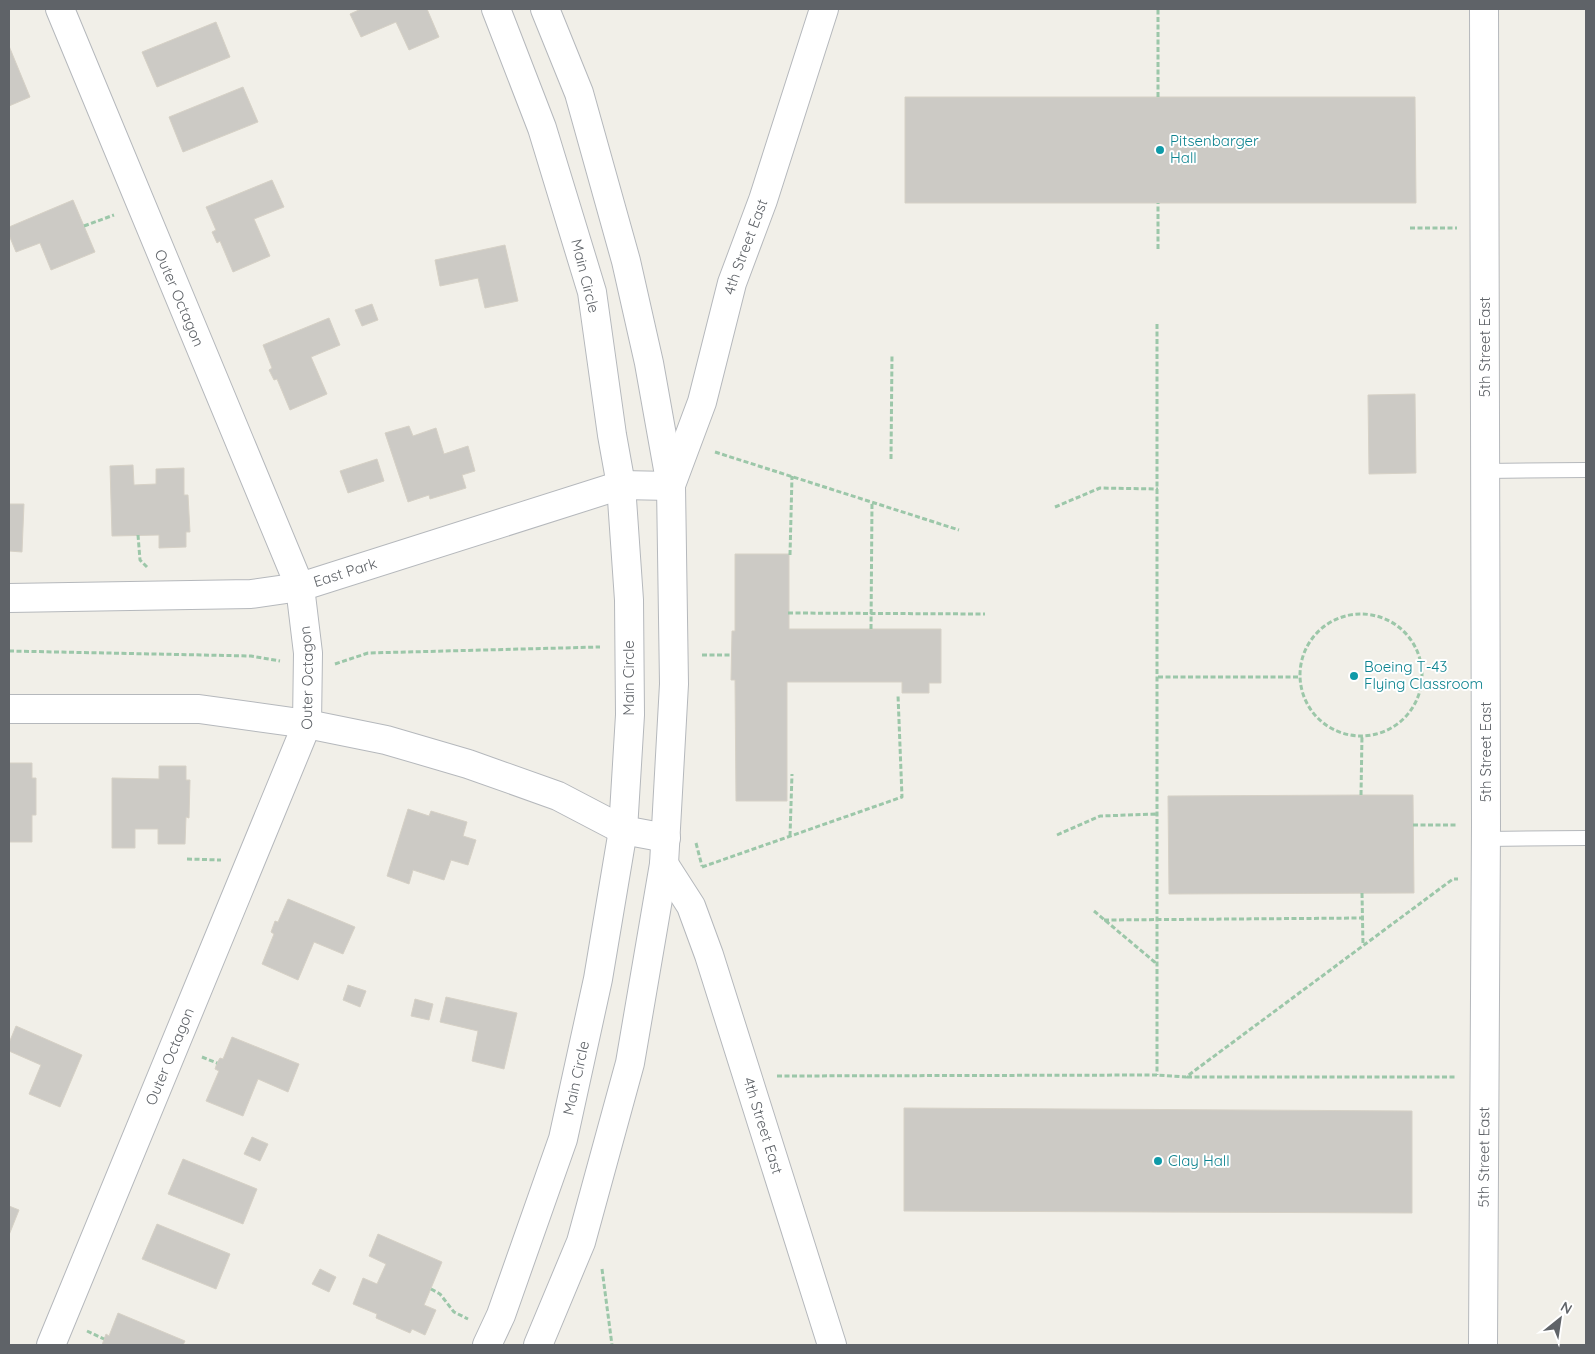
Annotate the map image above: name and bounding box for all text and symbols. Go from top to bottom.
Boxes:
place label: Pitsenbarger Hall [1170,131,1259,167]
marker: Pitsenbarger Hall [1154,144,1166,156]
street label: 4th Street East [719,196,772,296]
street label: Main Circle [567,237,604,315]
street label: Outer Octagon [150,246,208,349]
street label: 5th Street East [1475,297,1494,397]
street label: East Park [311,553,379,591]
street label: Outer Octagon [295,625,317,730]
street label: Main Circle [619,640,638,716]
place label: Boeing T-43 Flying Classroom [1364,657,1483,693]
marker: Boeing T-43 Flying Classroom [1348,670,1360,682]
street label: 5th Street East [1476,702,1495,802]
street label: Outer Octagon [141,1005,198,1108]
street label: Main Circle [558,1039,593,1117]
street label: 4th Street East [739,1075,787,1176]
street label: 5th Street East [1474,1107,1493,1207]
place label: Clay Hall [1168,1151,1230,1170]
marker: Clay Hall [1152,1155,1164,1167]
north arrow [1535,1294,1585,1344]
text: N [1558,1297,1575,1318]

